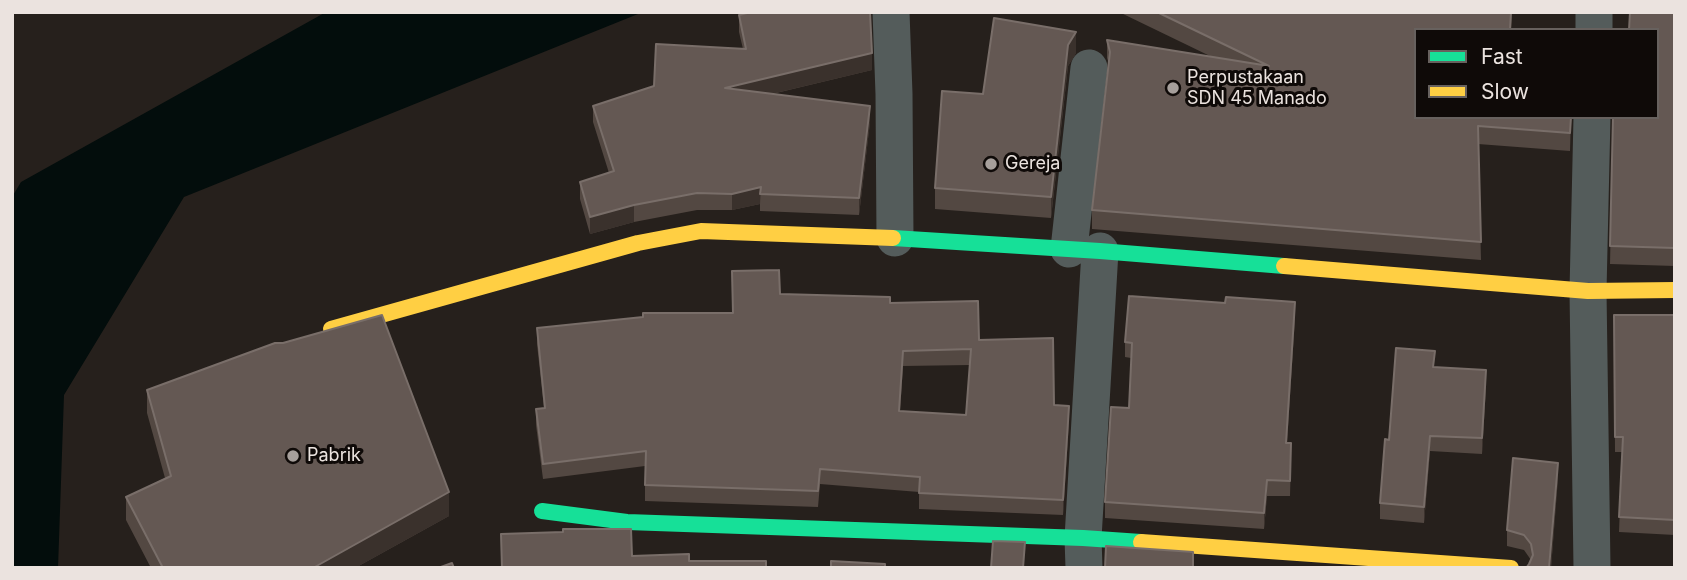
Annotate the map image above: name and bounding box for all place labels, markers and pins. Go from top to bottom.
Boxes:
place label: Perpustakaan SDN 45 Manado [1187,67,1327,110]
marker: Perpustakaan SDN 45 Manado [1165,80,1181,96]
place label: Gereja [1005,153,1060,175]
marker: Gereja [983,156,999,172]
place label: Pabrik [307,445,361,467]
marker: Pabrik [285,448,301,464]

